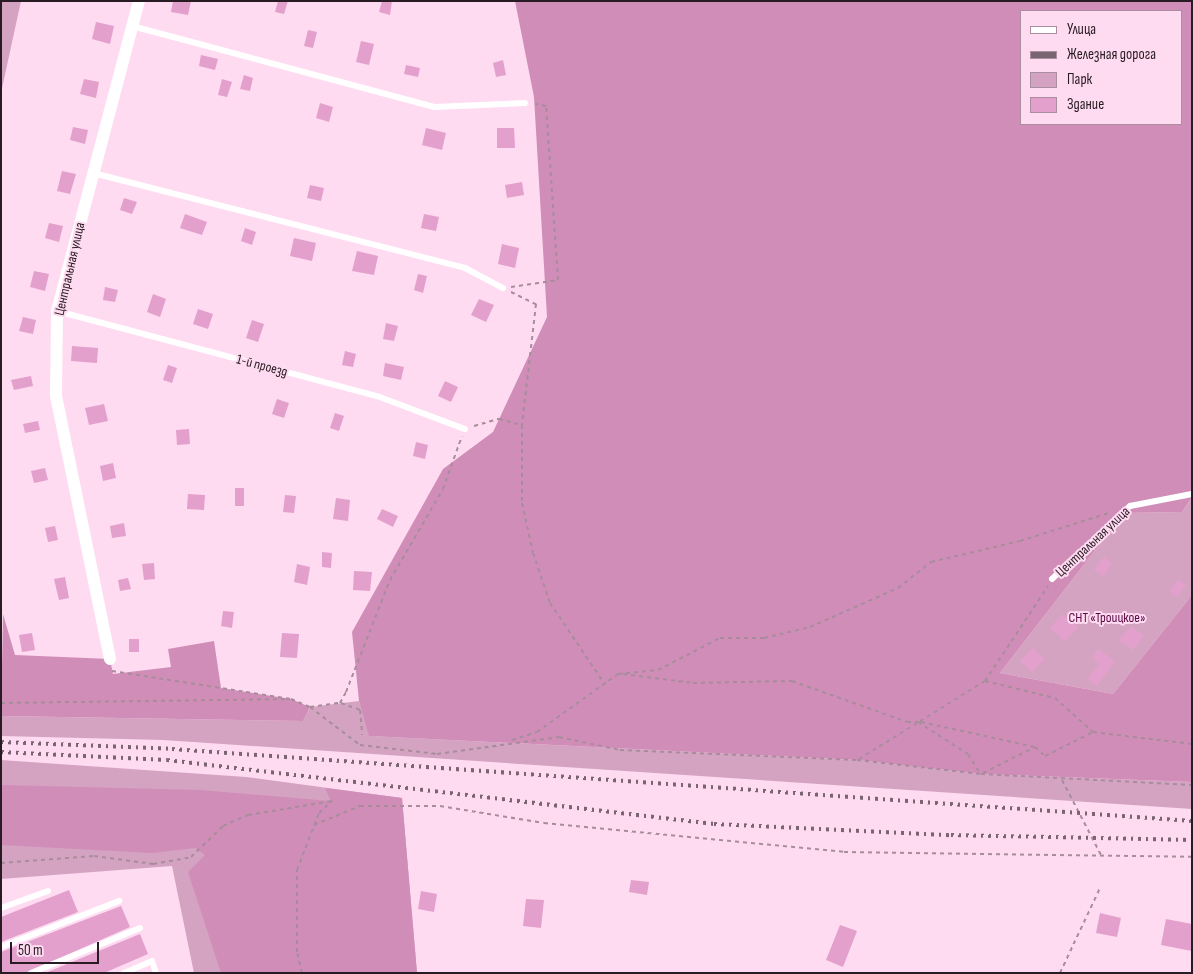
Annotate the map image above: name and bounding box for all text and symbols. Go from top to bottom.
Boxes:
legend [1020,10,1183,125]
text: Улица [1067,20,1096,39]
text: Железная дорога [1067,45,1156,64]
text: Парк [1067,70,1092,89]
text: Здание [1067,95,1104,114]
street label: Центральная улица [51,221,89,317]
street label: 1-й проезд [235,351,289,381]
street label: Центральная улица [1052,503,1134,581]
park label: СНТ «Троицкое» [1069,610,1145,626]
scale bar [12,932,101,964]
text: 50 m [18,941,43,960]

